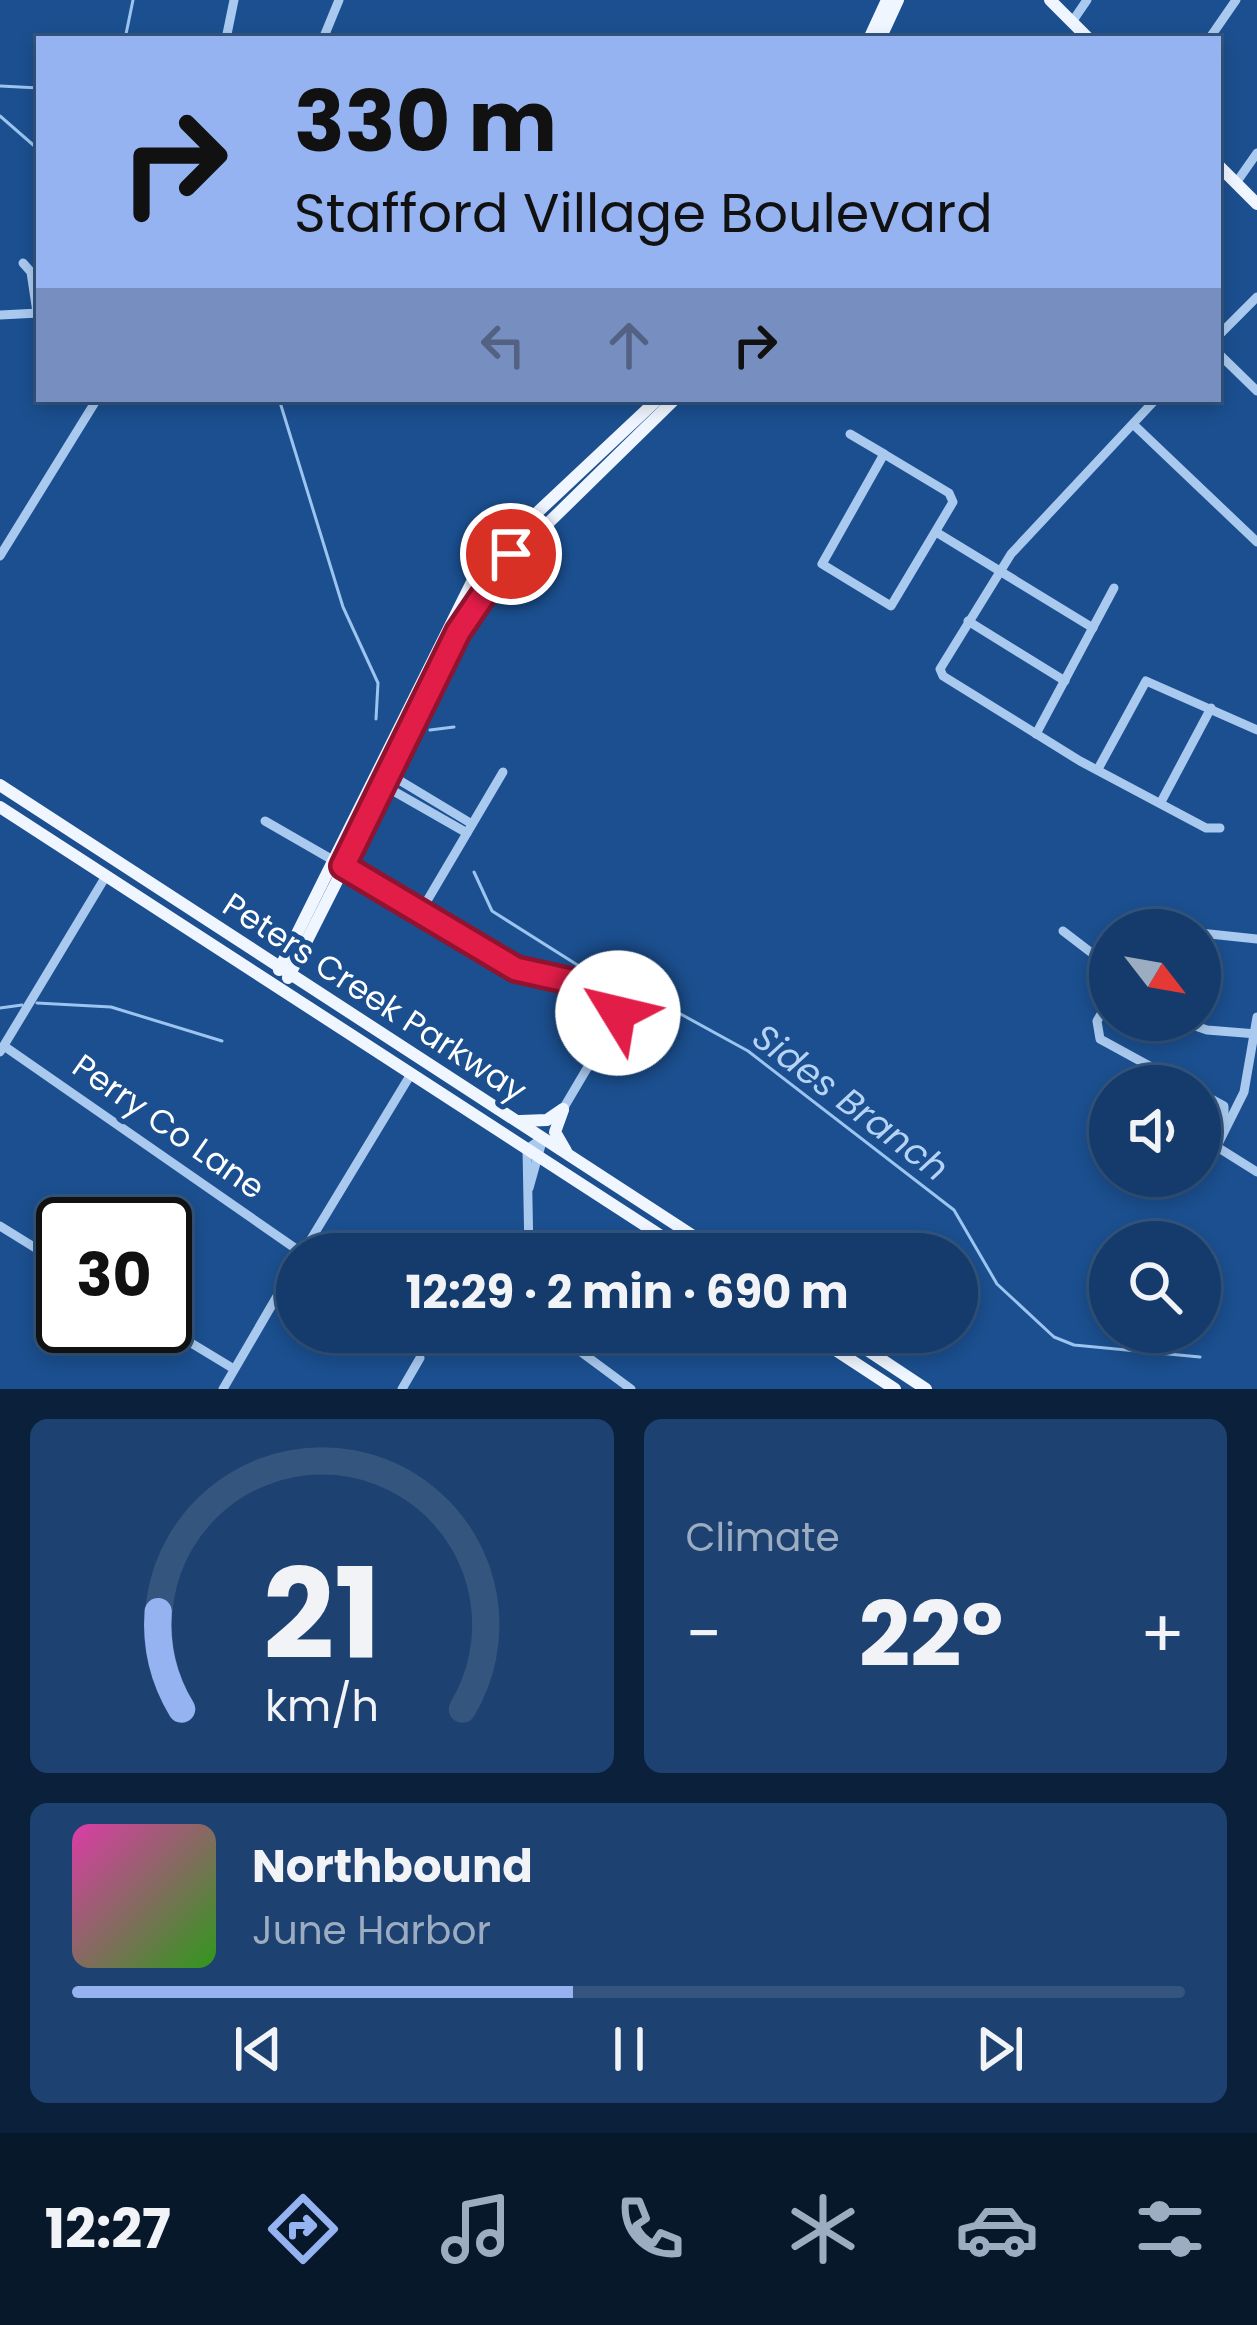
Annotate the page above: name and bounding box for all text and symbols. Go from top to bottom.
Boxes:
text: 330 m [294,63,557,180]
icon: right [96,84,252,240]
text: Stafford Village Boulevard [294,175,993,251]
icon: left [470,312,536,378]
icon: ahead [596,312,662,378]
icon: right [722,312,788,378]
pin [460,503,562,605]
icon: arrive [478,521,544,587]
street label: Peters Creek Parkway [214,881,536,1114]
north arrow [1089,909,1221,1041]
map controls [1089,909,1221,1353]
position arrow [555,950,681,1076]
water label: Sides Branch [742,1012,959,1193]
street label: Perry Co Lane [63,1043,274,1210]
button: sound [1089,1065,1221,1197]
speed limit sign: 30 [36,1197,192,1353]
button: search [1089,1221,1221,1353]
text: 12:29 · 2 min · 690 m [405,1261,849,1324]
text: Climate [686,1510,840,1565]
text: 21 [263,1527,381,1702]
text: 22° [859,1571,1003,1698]
text: − [686,1588,722,1680]
text: + [1140,1588,1185,1680]
text: km/h [265,1676,379,1736]
text: Northbound [252,1835,533,1898]
text: June Harbor [252,1903,491,1958]
icon: previous [225,2016,291,2082]
icon: pause [596,2016,662,2082]
icon: next [967,2016,1033,2082]
icon: directions [261,2187,345,2271]
icon: music [434,2187,518,2271]
icon: phone [608,2187,692,2271]
icon: climate [781,2187,865,2271]
icon: car [955,2187,1039,2271]
icon: filters [1128,2187,1212,2271]
text: 12:27 [45,2191,171,2267]

